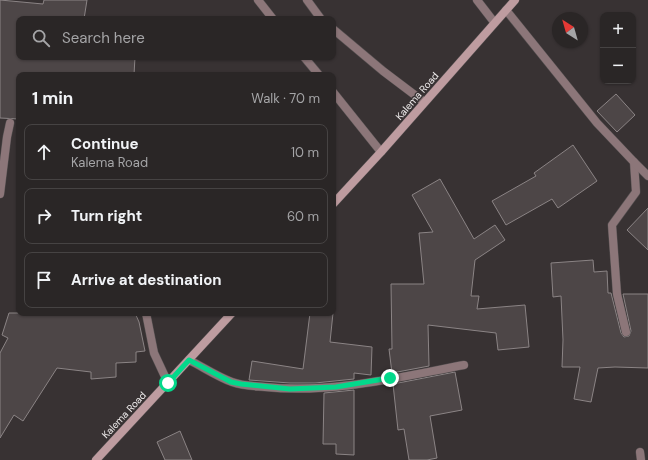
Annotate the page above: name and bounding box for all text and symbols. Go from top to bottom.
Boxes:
north arrow [552,12,588,48]
map controls [600,12,636,84]
button: + [600,12,636,48]
search box [16,16,336,60]
icon: search [30,27,52,49]
text: Search here [62,28,145,48]
button: − [600,48,636,84]
street label: Kalema Road [393,69,441,123]
text: 1 min [32,87,73,109]
text: Walk · 70 m [251,90,320,107]
text: Continue [71,134,139,154]
icon: ahead [33,141,55,163]
text: 10 m [291,144,319,161]
text: Kalema Road [71,154,148,171]
icon: right [33,205,55,227]
text: Turn right [71,206,142,226]
text: 60 m [287,208,319,225]
icon: arrive [33,269,55,291]
text: Arrive at destination [71,270,222,290]
route end [381,369,399,387]
route start [159,374,177,392]
street label: Kalema Road [99,389,149,441]

